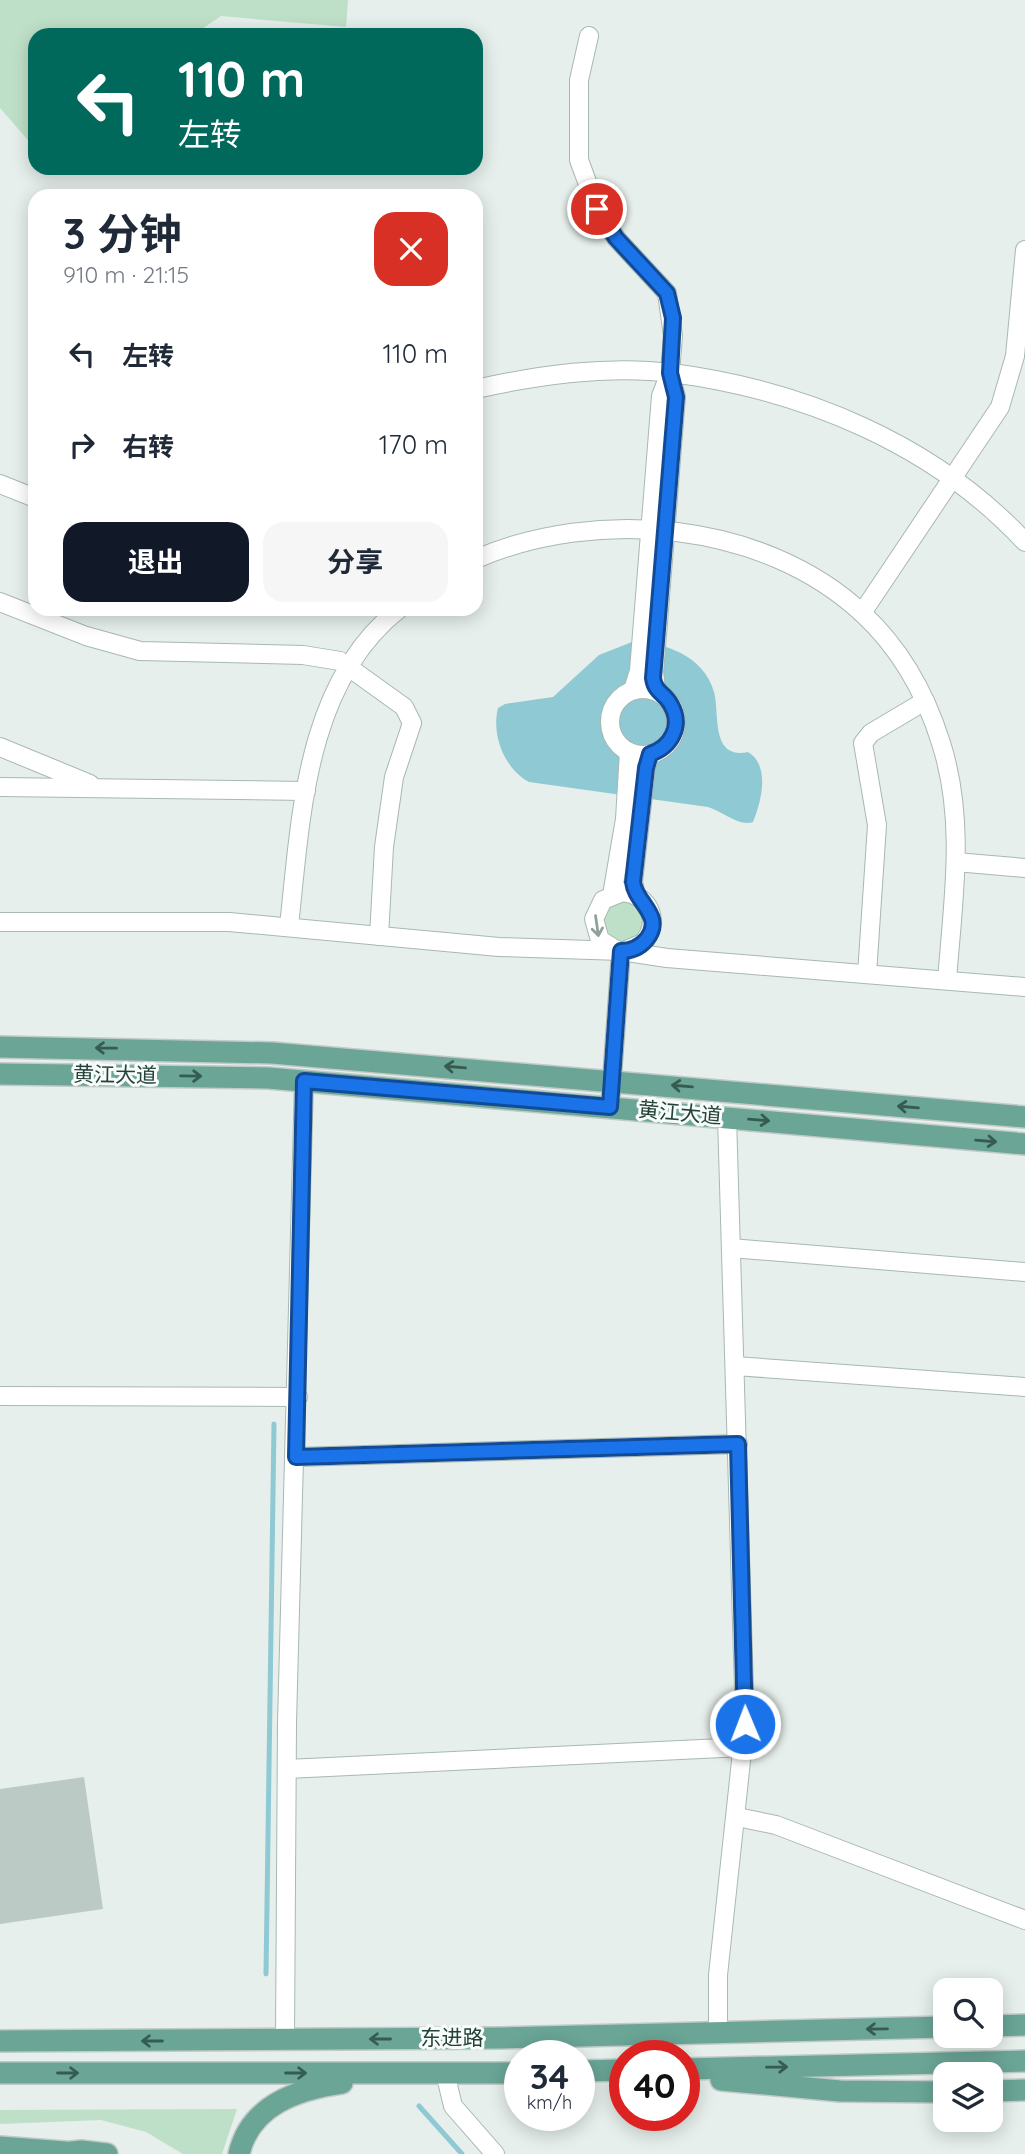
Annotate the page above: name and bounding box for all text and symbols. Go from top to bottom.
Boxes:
text: 110 m [178,48,305,109]
icon: left [63,56,154,147]
text: 左转 [178,114,242,154]
pin [567,179,627,239]
icon: arrive [578,190,616,228]
text: 3 分钟 [63,207,181,260]
button: close [374,212,448,286]
text: 910 m · 21:15 [63,260,189,289]
icon: left [63,335,101,373]
text: 110 m [382,337,448,370]
text: 左转 [122,339,174,372]
icon: right [63,426,101,464]
text: 170 m [379,428,448,461]
text: 右转 [122,430,174,463]
button: 退出 [63,522,249,602]
button: 分享 [263,522,448,602]
one-way arrow [591,914,604,937]
one-way arrow [94,1042,117,1055]
street label: 黄江大道 [73,1060,157,1088]
one-way arrow [444,1060,467,1073]
one-way arrow [179,1069,202,1083]
one-way arrow [671,1079,693,1092]
street label: 黄江大道 [637,1095,723,1129]
one-way arrow [897,1100,920,1113]
one-way arrow [748,1114,770,1127]
one-way arrow [974,1135,997,1148]
position arrow [708,1687,782,1761]
map controls [933,1978,1003,2132]
button: search [933,1978,1003,2048]
one-way arrow [866,2022,889,2036]
street label: 东进路 [421,2024,484,2050]
one-way arrow [369,2032,392,2046]
one-way arrow [141,2034,164,2047]
speed limit sign: 40 [609,2040,700,2131]
text: 34 [530,2054,569,2098]
one-way arrow [765,2060,788,2074]
button: layers [933,2062,1003,2132]
one-way arrow [56,2066,79,2080]
one-way arrow [284,2066,307,2080]
text: km/h [527,2091,572,2114]

